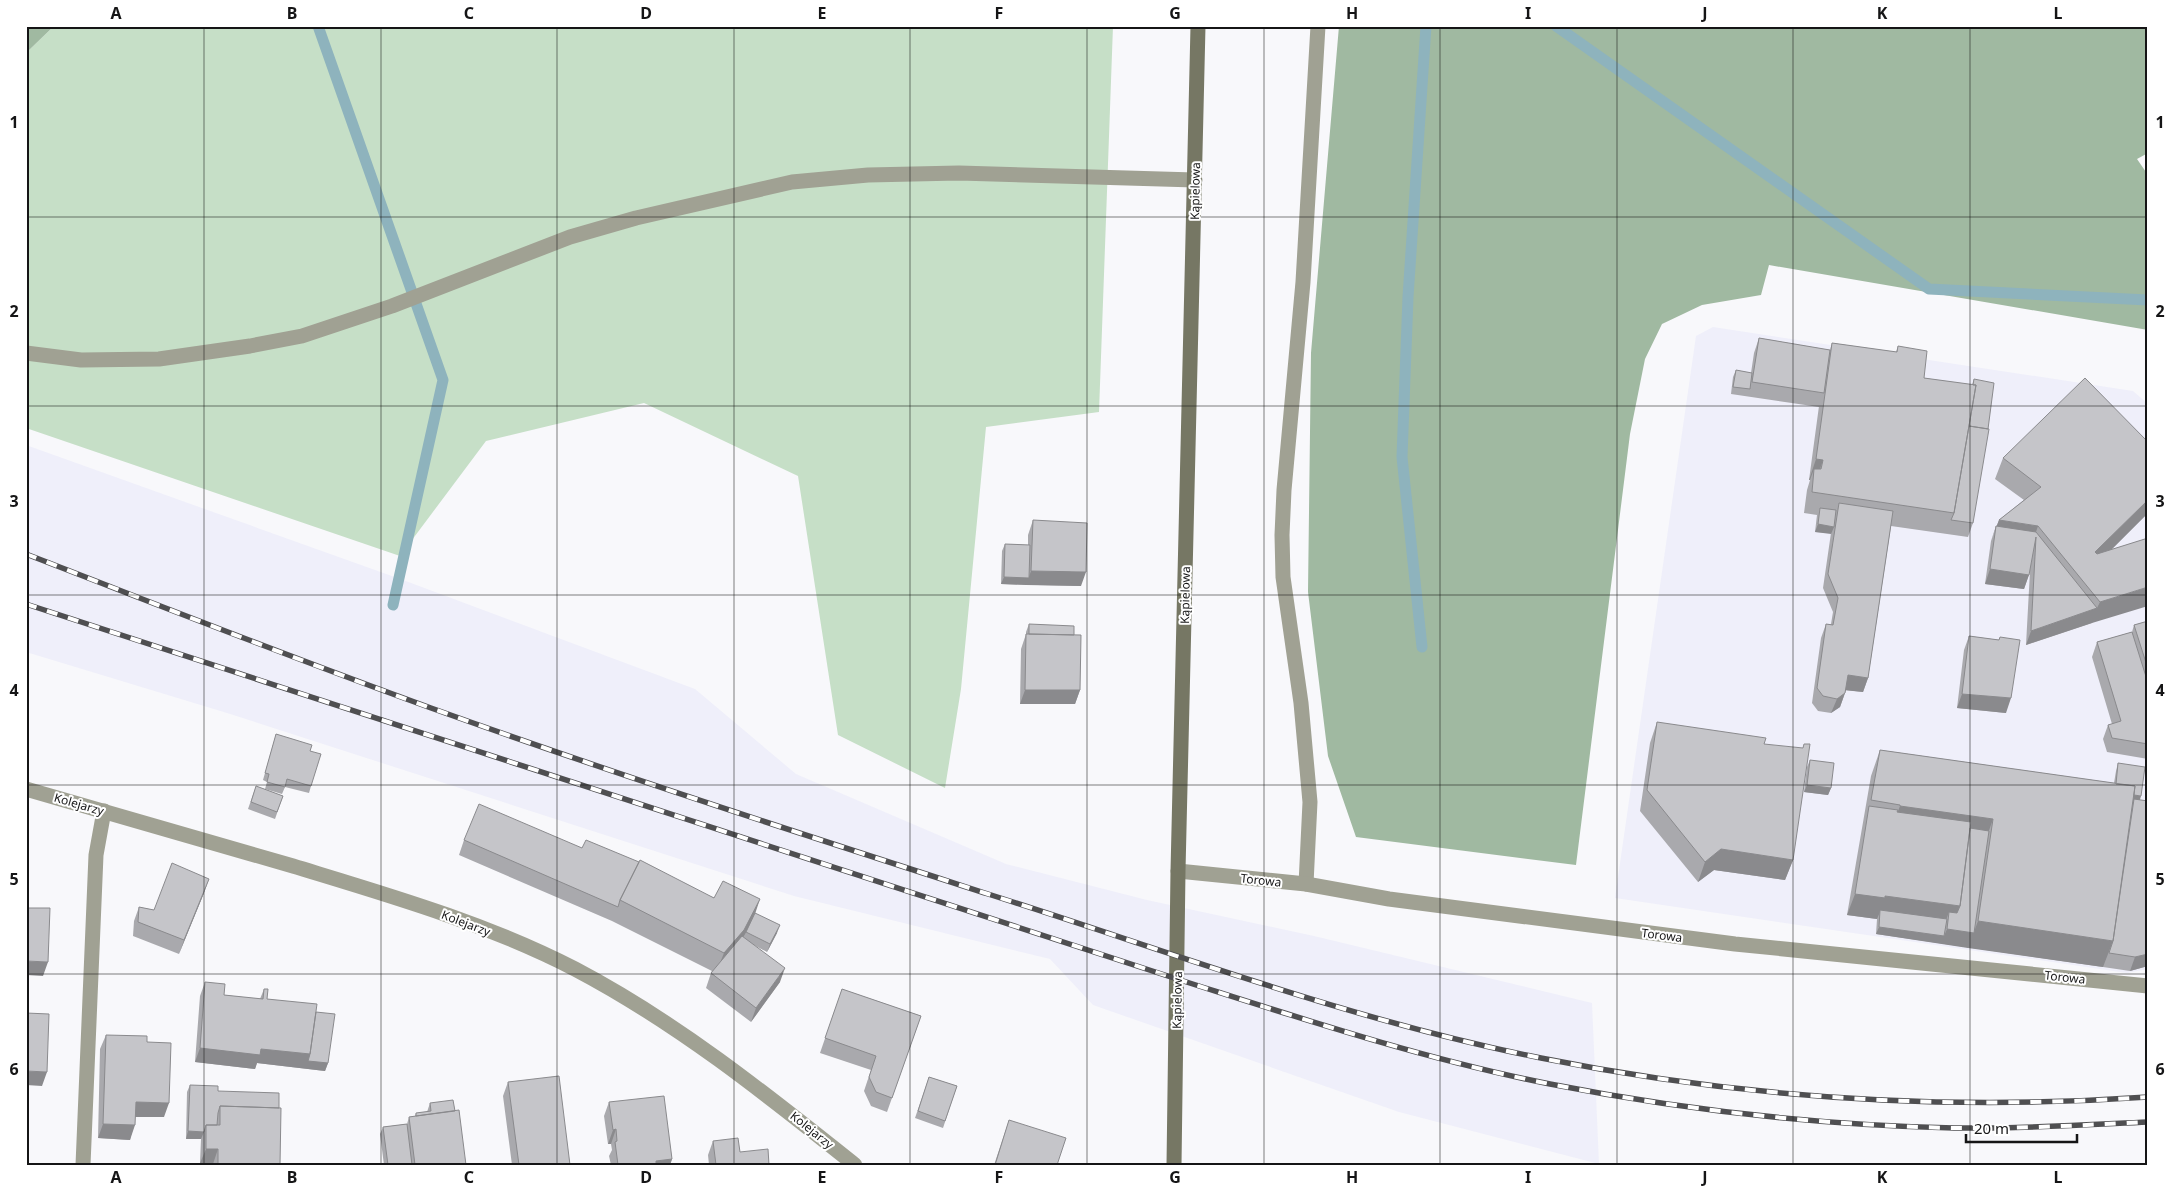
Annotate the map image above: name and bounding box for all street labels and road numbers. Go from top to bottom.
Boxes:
street label: Kąpielowa [1186,162,1204,220]
street label: Kąpielowa [1176,566,1194,624]
street label: Kolejarzy [52,789,107,819]
street label: Torowa [1240,869,1282,891]
street label: Kolejarzy [439,906,494,940]
street label: Torowa [1641,924,1683,946]
street label: Torowa [2044,966,2086,988]
street label: Kąpielowa [1168,971,1186,1029]
street label: Kolejarzy [787,1107,838,1153]

